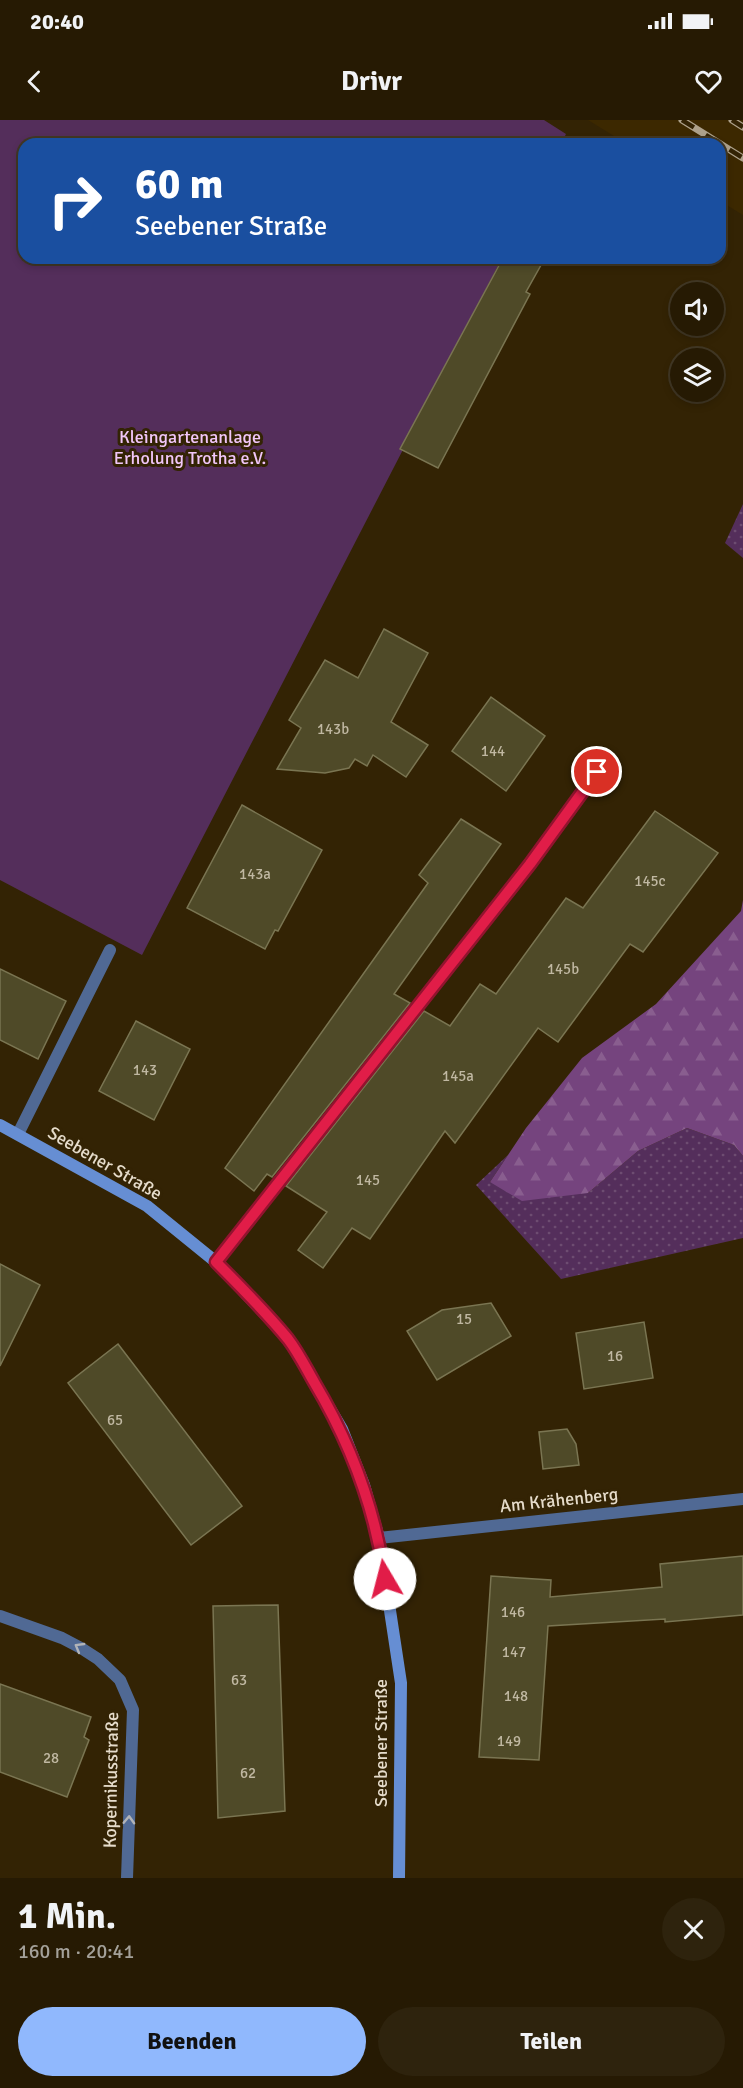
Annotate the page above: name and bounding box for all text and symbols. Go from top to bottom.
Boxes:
text: 20:40 [30,8,84,35]
icon: back [18,65,51,98]
text: Drivr [341,65,402,98]
icon: heart [692,65,725,98]
text: 60 m [135,159,224,210]
icon: right [36,162,114,240]
text: Seebener Straße [135,210,327,243]
map controls [670,282,724,402]
button: sound [670,282,724,336]
button: layers [670,348,724,402]
park label: Kleingartenanlage Erholung Trotha e.V. [114,426,266,469]
house number: 143b [317,720,349,738]
house number: 144 [481,742,505,760]
pin [571,746,622,797]
icon: arrive [580,755,613,788]
house number: 143a [239,865,271,883]
house number: 145c [634,872,666,890]
house number: 145b [547,960,579,978]
house number: 143 [133,1061,157,1079]
house number: 145a [442,1067,474,1085]
street label: Seebener Straße [44,1121,166,1205]
house number: 145 [356,1171,380,1189]
house number: 15 [456,1310,472,1328]
house number: 16 [607,1347,623,1365]
house number: 65 [107,1411,123,1429]
street label: Am Krähenberg [499,1483,619,1517]
position arrow [353,1547,417,1611]
house number: 146 [501,1603,525,1621]
one-way arrow [75,1643,85,1655]
house number: 147 [502,1643,526,1661]
house number: 63 [231,1671,247,1689]
street label: Seebener Straße [370,1679,392,1807]
house number: 148 [504,1687,528,1705]
street label: Kopernikusstraße [99,1712,123,1848]
house number: 149 [497,1732,521,1750]
house number: 28 [43,1749,59,1767]
house number: 62 [240,1764,256,1782]
one-way arrow [123,1815,136,1824]
text: 1 Min. [18,1894,116,1939]
button: close [662,1898,725,1961]
text: 160 m · 20:41 [18,1939,134,1964]
button: Beenden [18,2007,366,2076]
button: Teilen [378,2007,725,2076]

